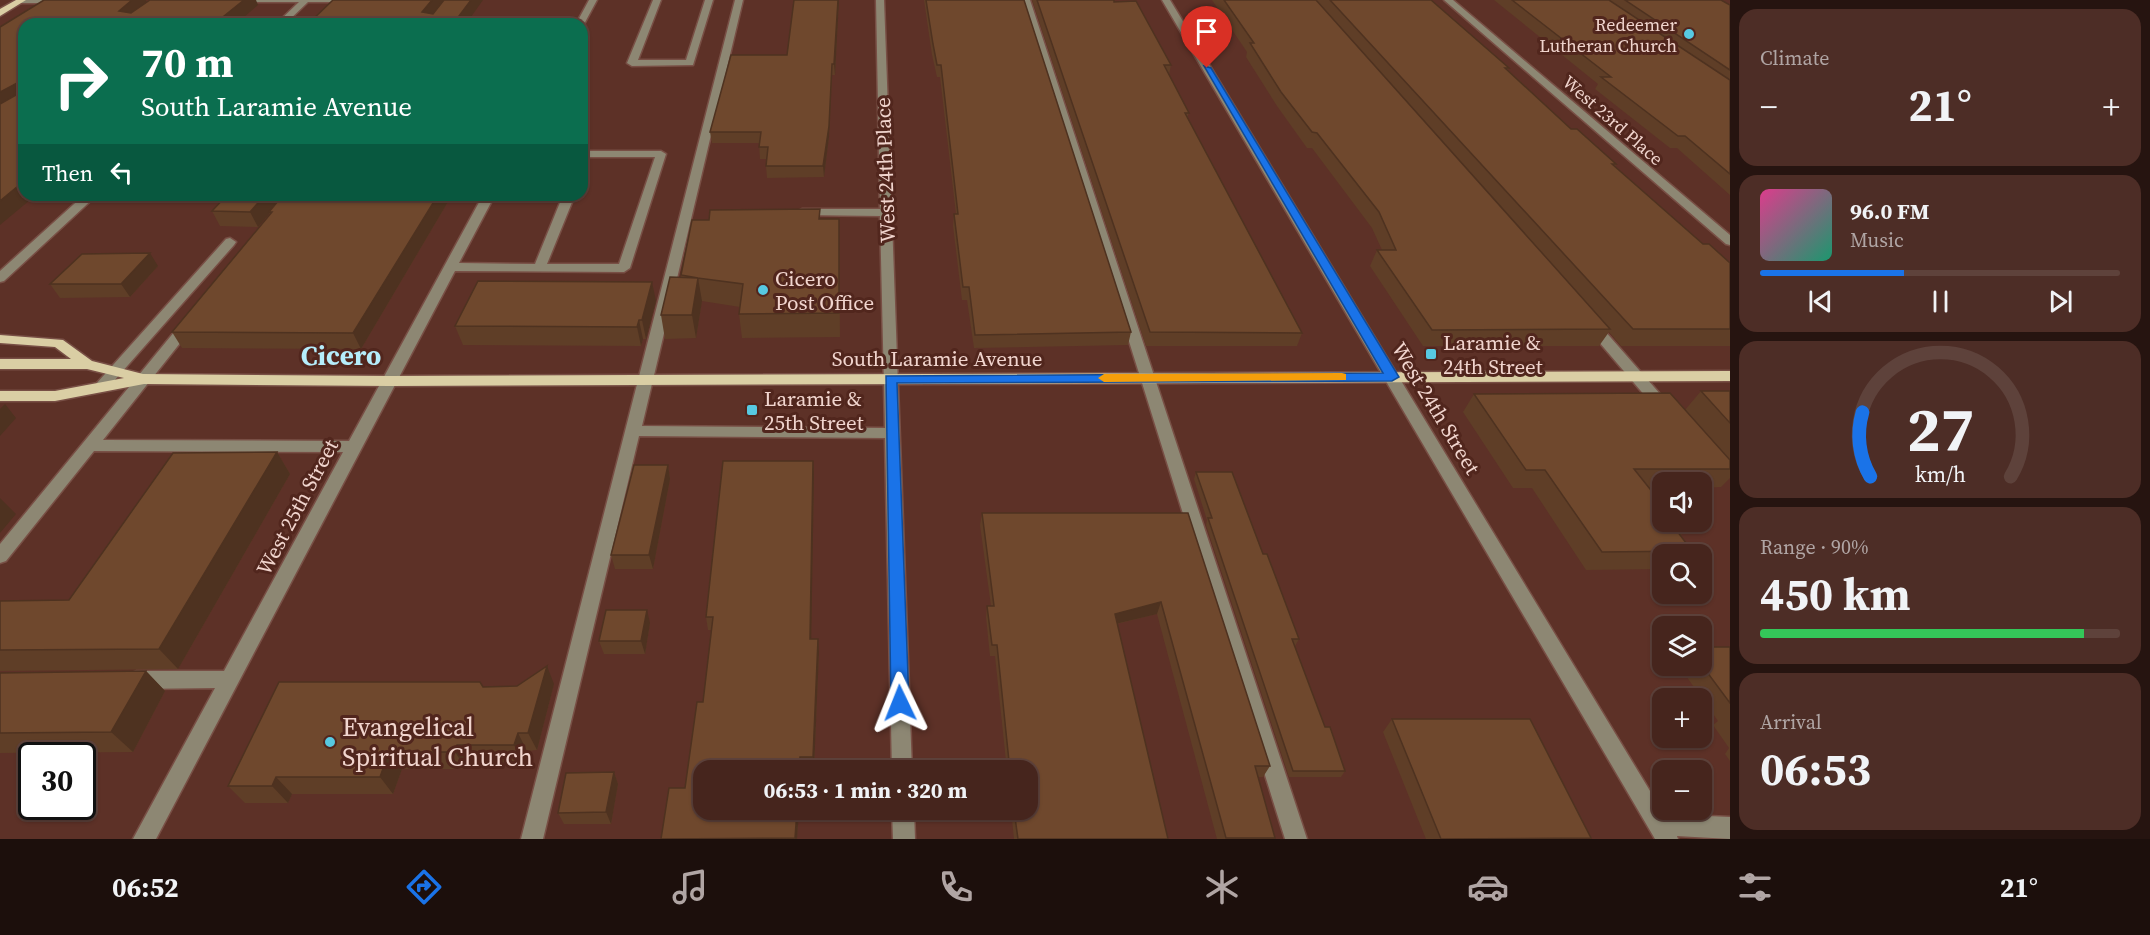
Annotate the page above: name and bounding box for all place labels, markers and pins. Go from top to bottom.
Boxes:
pin [1181,6,1232,68]
place label: Redeemer Lutheran Church [1539,12,1677,58]
marker: Redeemer Lutheran Church [1682,27,1696,41]
place label: Cicero Post Office [775,264,874,317]
marker: Cicero Post Office [756,283,770,297]
place label: Laramie & 24th Street [1443,328,1543,381]
marker: Laramie & 24th Street [1424,347,1438,361]
place label: Laramie & 25th Street [764,384,864,437]
marker: Laramie & 25th Street [745,403,759,417]
place label: Evangelical Spiritual Church [342,709,533,775]
marker: Evangelical Spiritual Church [323,735,337,749]

